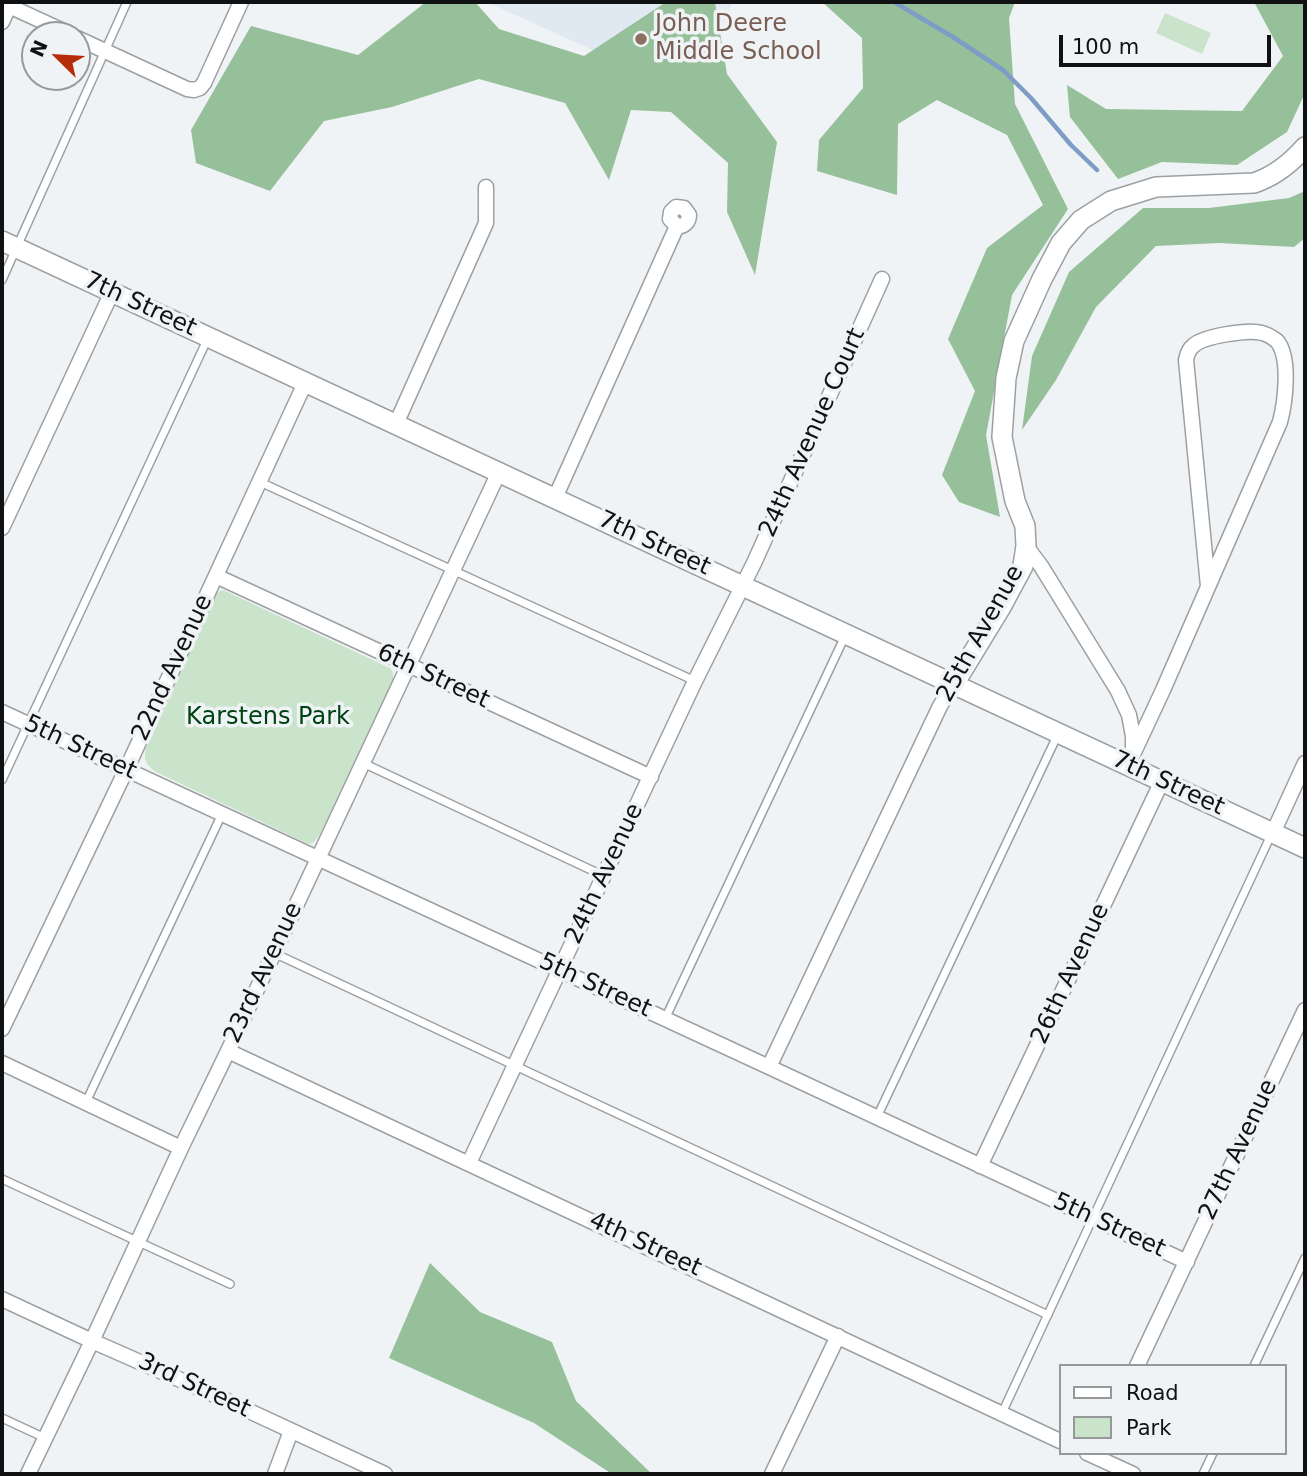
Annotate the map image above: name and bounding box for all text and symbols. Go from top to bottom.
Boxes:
place label: John Deere Middle School [655,11,822,67]
north arrow [21,21,91,91]
scale bar [1062,21,1274,65]
marker: John Deere Middle School [633,31,649,47]
text: 100 m [1072,35,1139,59]
text: N [25,37,52,60]
street label: 7th Street [79,266,201,344]
street label: 24th Avenue Court [754,324,872,542]
street label: 7th Street [593,505,715,583]
street label: 25th Avenue [932,561,1030,707]
street label: 22nd Avenue [127,590,219,746]
street label: 6th Street [372,638,494,716]
park label: Karstens Park [186,704,350,732]
street label: 5th Street [19,709,141,787]
street label: 7th Street [1107,745,1229,823]
street label: 24th Avenue [560,799,650,949]
street label: 23rd Avenue [219,898,309,1048]
street label: 26th Avenue [1026,899,1116,1049]
street label: 5th Street [534,947,656,1025]
street label: 27th Avenue [1194,1075,1284,1225]
street label: 5th Street [1048,1187,1170,1265]
street label: 4th Street [584,1206,706,1284]
street label: 3rd Street [133,1347,255,1425]
legend [1058,1364,1286,1455]
text: Road [1126,1381,1179,1405]
text: Park [1126,1416,1171,1440]

